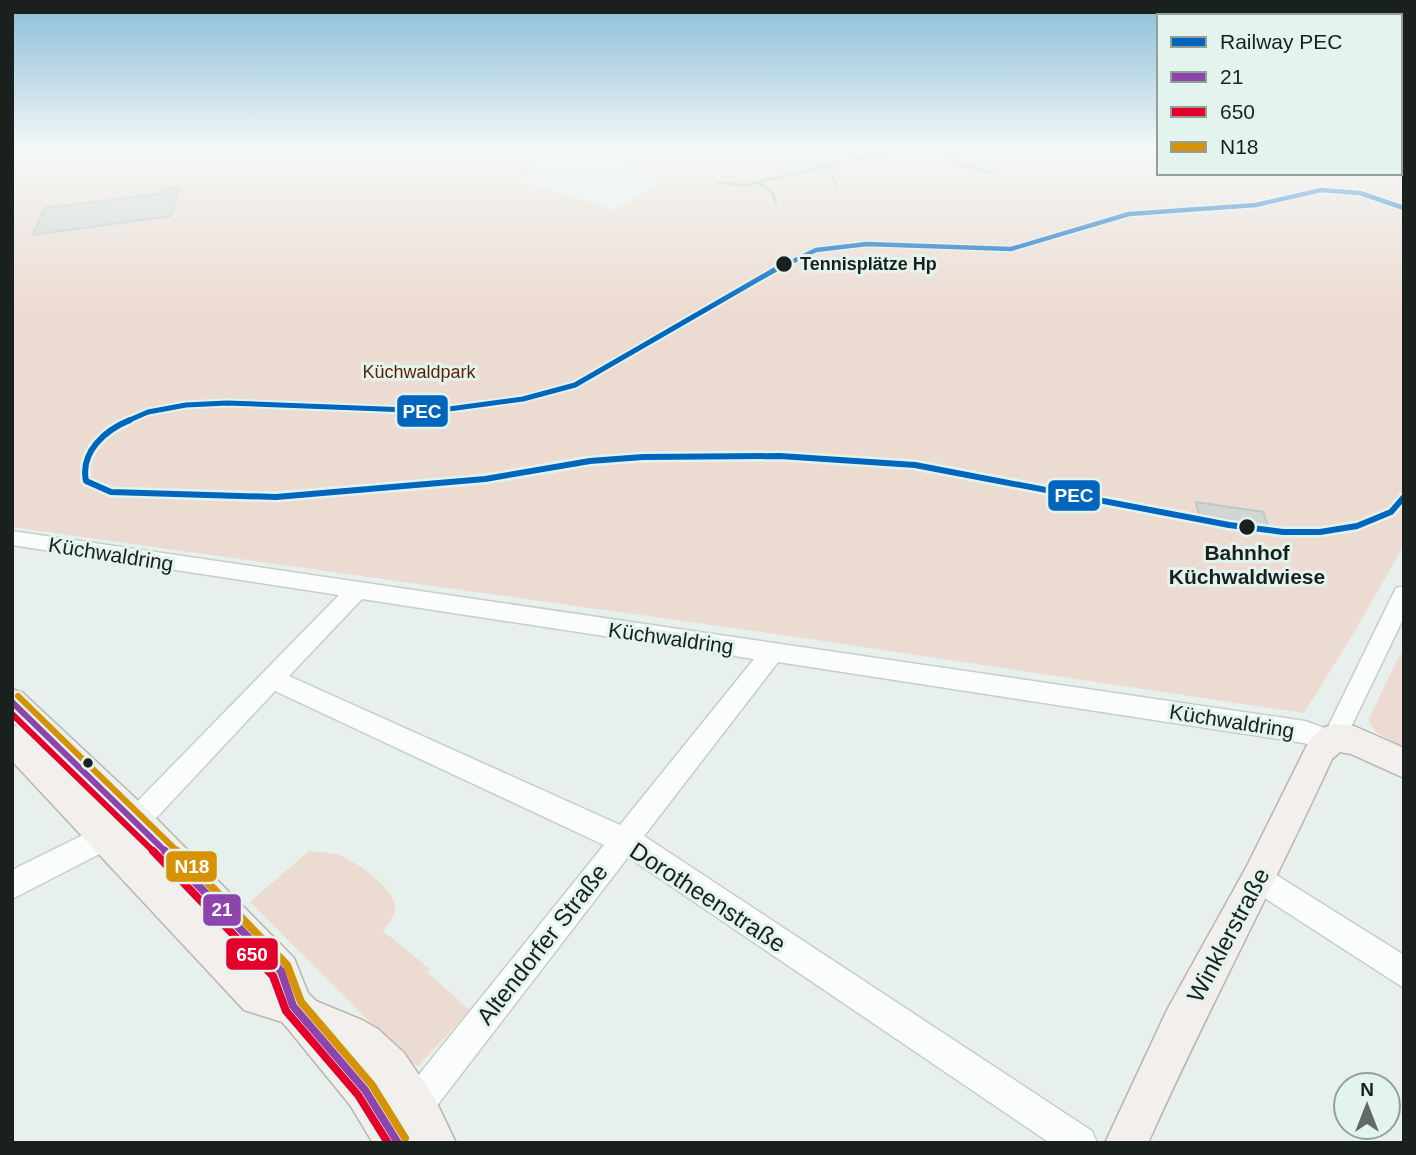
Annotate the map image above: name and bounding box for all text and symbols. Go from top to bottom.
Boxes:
legend [1157,14,1402,175]
text: Railway PEC [1220,30,1343,53]
text: 21 [1220,65,1243,88]
text: 650 [1220,100,1255,123]
text: N18 [1220,135,1259,158]
marker: Tennisplätze Hp [774,254,794,274]
place label: Tennisplätze Hp [800,254,937,274]
park label: Küchwaldpark [362,362,477,382]
line badge: PEC [396,394,449,428]
text: PEC [402,401,442,422]
line badge: PEC [1047,479,1101,512]
text: PEC [1054,485,1094,506]
marker: Bahnhof Küchwaldwiese [1237,517,1257,537]
street label: Küchwaldring [47,533,175,575]
place label: Bahnhof Küchwaldwiese [1169,541,1325,588]
street label: Küchwaldring [607,618,735,658]
street label: Küchwaldring [1168,700,1296,742]
unlabelled marker [81,756,95,770]
street label: Dorotheenstraße [625,837,791,957]
line badge: N18 [165,850,218,883]
text: N18 [175,856,209,877]
street label: Altendorfer Straße [471,858,613,1030]
street label: Winklerstraße [1181,863,1275,1007]
line badge: 21 [202,893,242,927]
text: 21 [211,899,233,920]
line badge: 650 [225,937,279,971]
text: 650 [236,944,268,965]
north arrow [1332,1071,1402,1141]
text: N [1360,1079,1374,1100]

